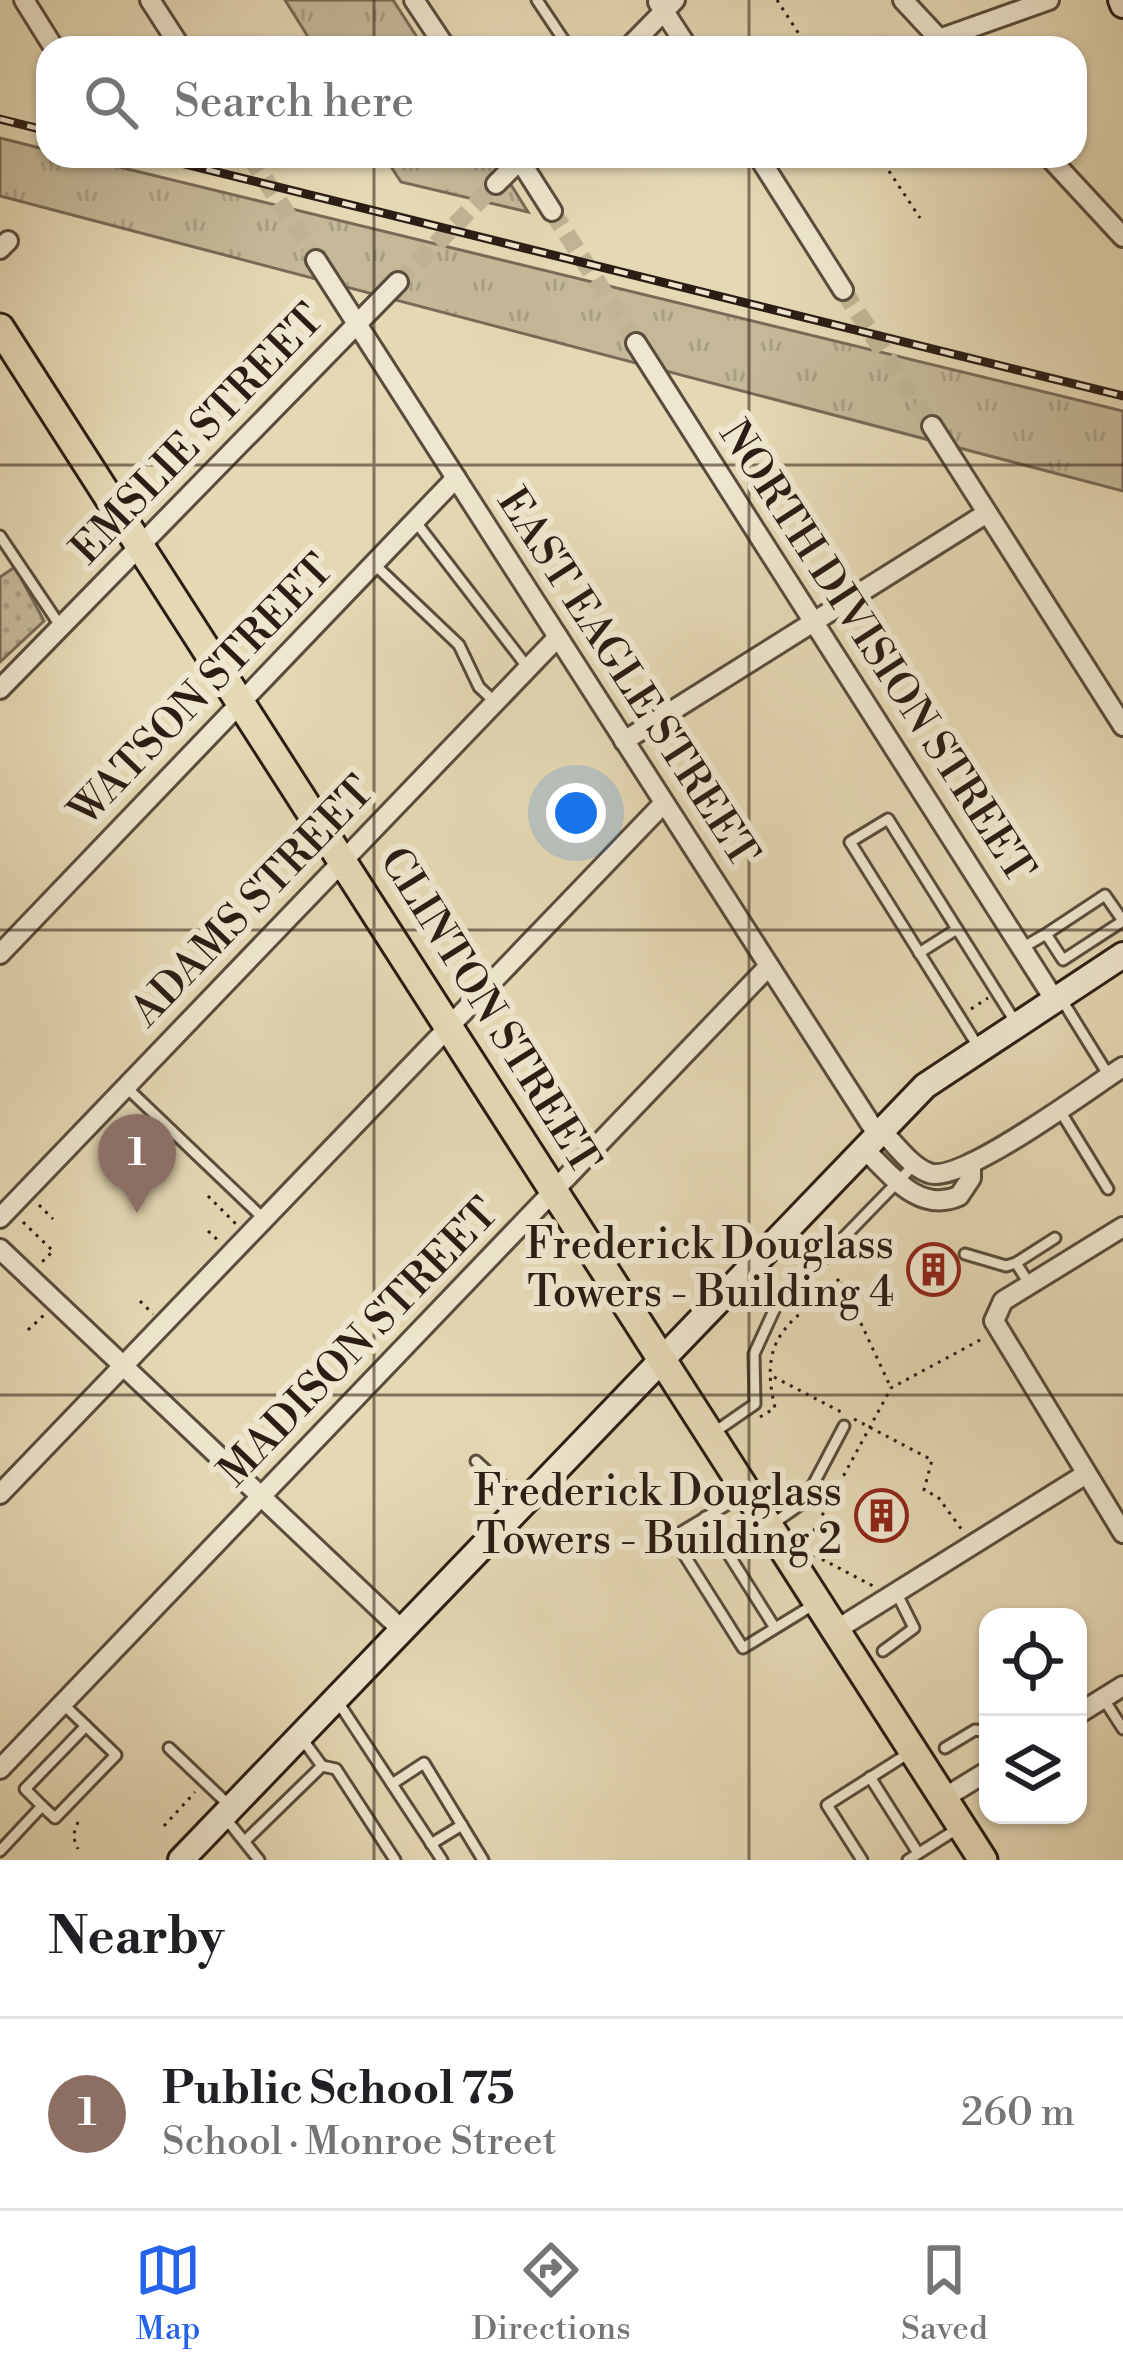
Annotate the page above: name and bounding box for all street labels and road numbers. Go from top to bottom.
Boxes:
street label: EMSLIE STREET [60,294,336,576]
street label: NORTH DIVISION STREET [707,411,1045,893]
street label: EAST EAGLE STREET [485,479,769,877]
street label: WATSON STREET [58,544,345,839]
street label: ADAMS STREET [120,766,386,1039]
street label: CLINTON STREET [367,838,611,1184]
street label: MADISON STREET [208,1188,510,1498]

